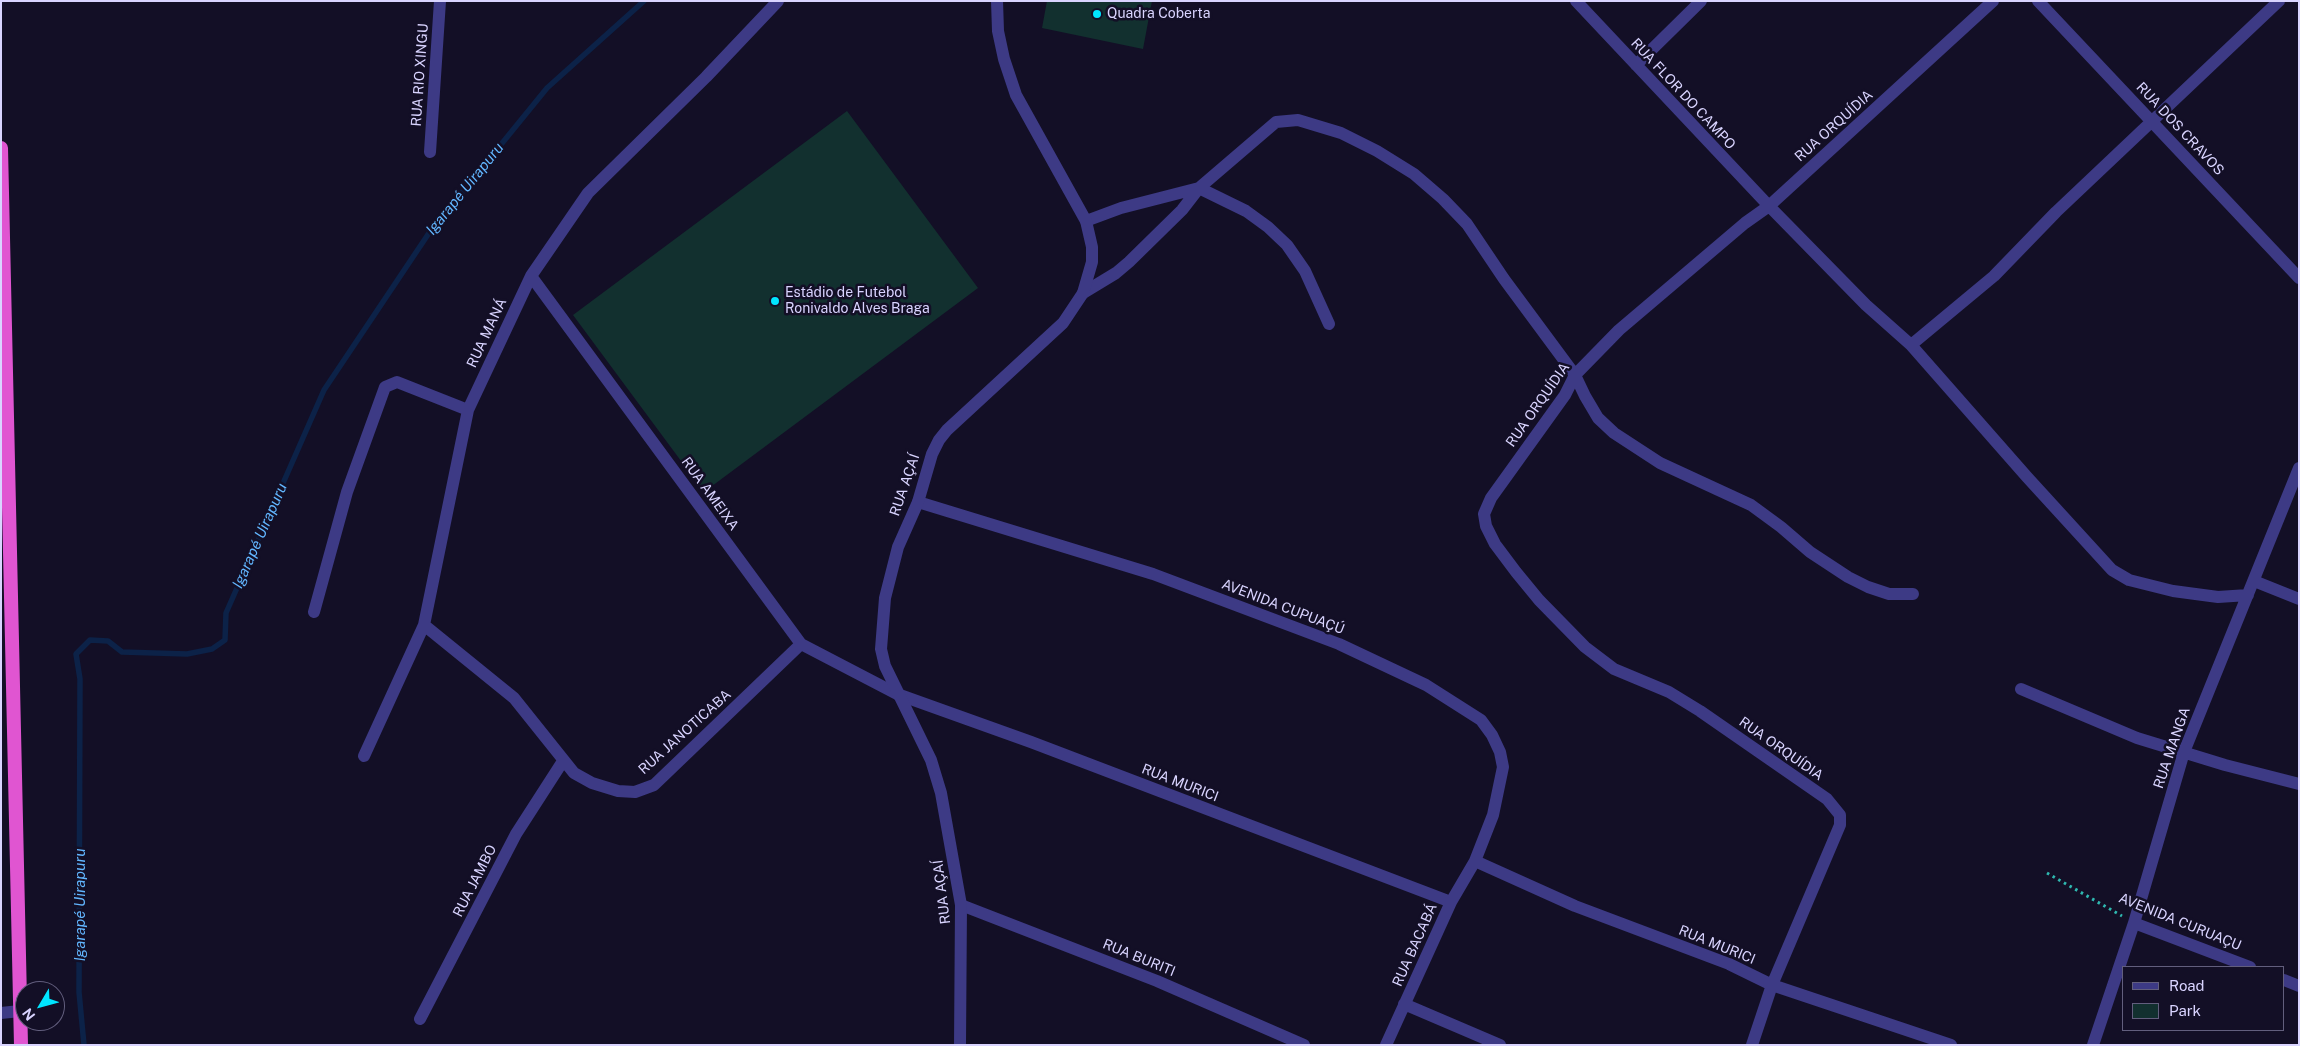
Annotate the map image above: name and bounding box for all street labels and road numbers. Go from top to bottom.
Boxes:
street label: RUA RIO XINGU [408,23,432,127]
street label: RUA FLOR DO CAMPO [1627,35,1739,153]
street label: RUA DOS CRAVOS [2133,79,2227,179]
street label: RUA ORQUÍDIA [1792,87,1876,165]
street label: RUA MANÁ [464,296,510,370]
street label: RUA ORQUÍDIA [1503,360,1573,450]
street label: RUA AÇAÍ [887,452,923,518]
street label: RUA AMEIXA [678,454,742,534]
street label: AVENIDA CUPUAÇÚ [1219,576,1347,638]
street label: RUA JANOTICABA [635,686,735,778]
street label: RUA MANGA [2150,705,2194,791]
street label: RUA ORQUÍDIA [1736,714,1826,784]
street label: RUA MURICI [1139,761,1221,805]
street label: RUA JAMBO [450,842,500,920]
street label: RUA AÇAÍ [930,859,954,925]
street label: AVENIDA CURUAÇU [2116,890,2244,954]
street label: RUA BACABÁ [1389,901,1441,989]
street label: RUA MURICI [1676,922,1758,968]
street label: RUA BURITI [1100,936,1178,980]

